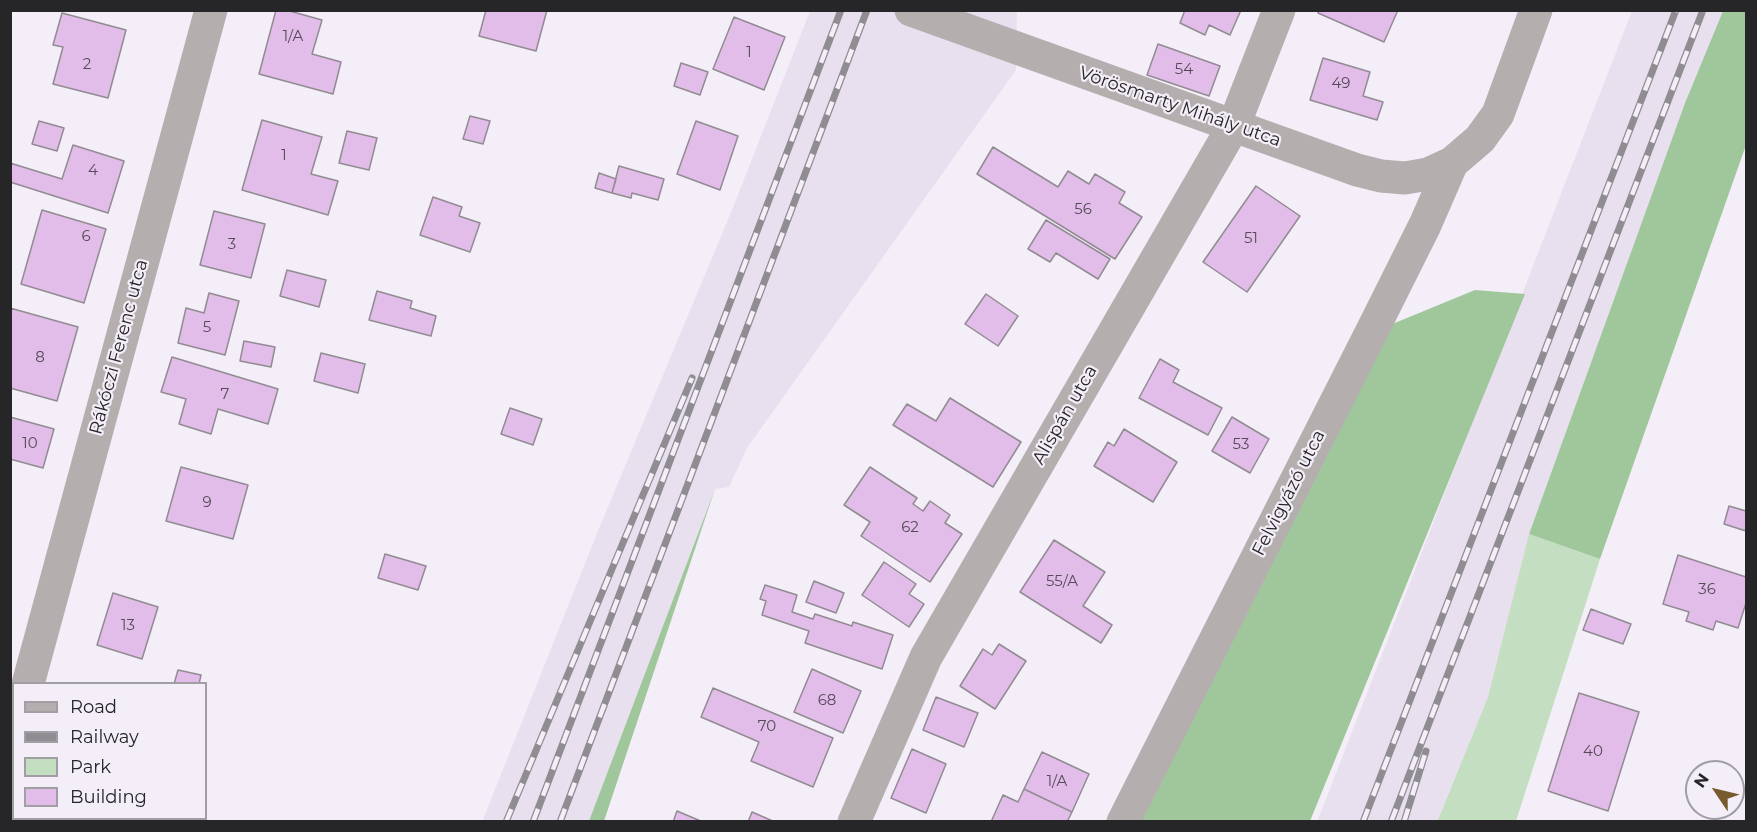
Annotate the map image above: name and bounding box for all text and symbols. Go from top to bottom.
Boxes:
house number: 1/A [283,28,303,46]
house number: 1 [746,44,752,62]
house number: 2 [83,56,91,74]
house number: 54 [1175,61,1193,79]
street label: Vörösmarty Mihály utca [1076,62,1284,152]
house number: 49 [1332,75,1350,93]
house number: 1 [281,147,287,165]
house number: 4 [88,162,98,180]
house number: 56 [1074,201,1092,219]
house number: 6 [81,228,91,246]
house number: 51 [1244,230,1258,248]
house number: 3 [228,236,236,254]
street label: Rákóczi Ferenc utca [85,257,153,437]
house number: 5 [203,319,211,337]
house number: 8 [35,349,45,367]
street label: Alispán utca [1028,362,1102,468]
house number: 7 [221,386,229,404]
street label: Felvigyázó utca [1248,426,1330,560]
house number: 10 [22,435,38,453]
house number: 53 [1233,436,1249,454]
house number: 9 [202,494,212,512]
house number: 62 [901,519,919,537]
house number: 55/A [1046,573,1078,591]
house number: 36 [1698,581,1716,599]
house number: 13 [121,617,135,635]
legend [12,682,207,820]
house number: 68 [818,692,836,710]
text: Road [70,696,117,718]
house number: 70 [758,718,776,736]
text: Railway [70,726,139,748]
house number: 40 [1583,743,1603,761]
text: Park [70,756,111,778]
north arrow [1685,760,1745,820]
text: N [1690,770,1713,791]
house number: 1/A [1047,773,1067,791]
text: Building [70,786,147,808]

